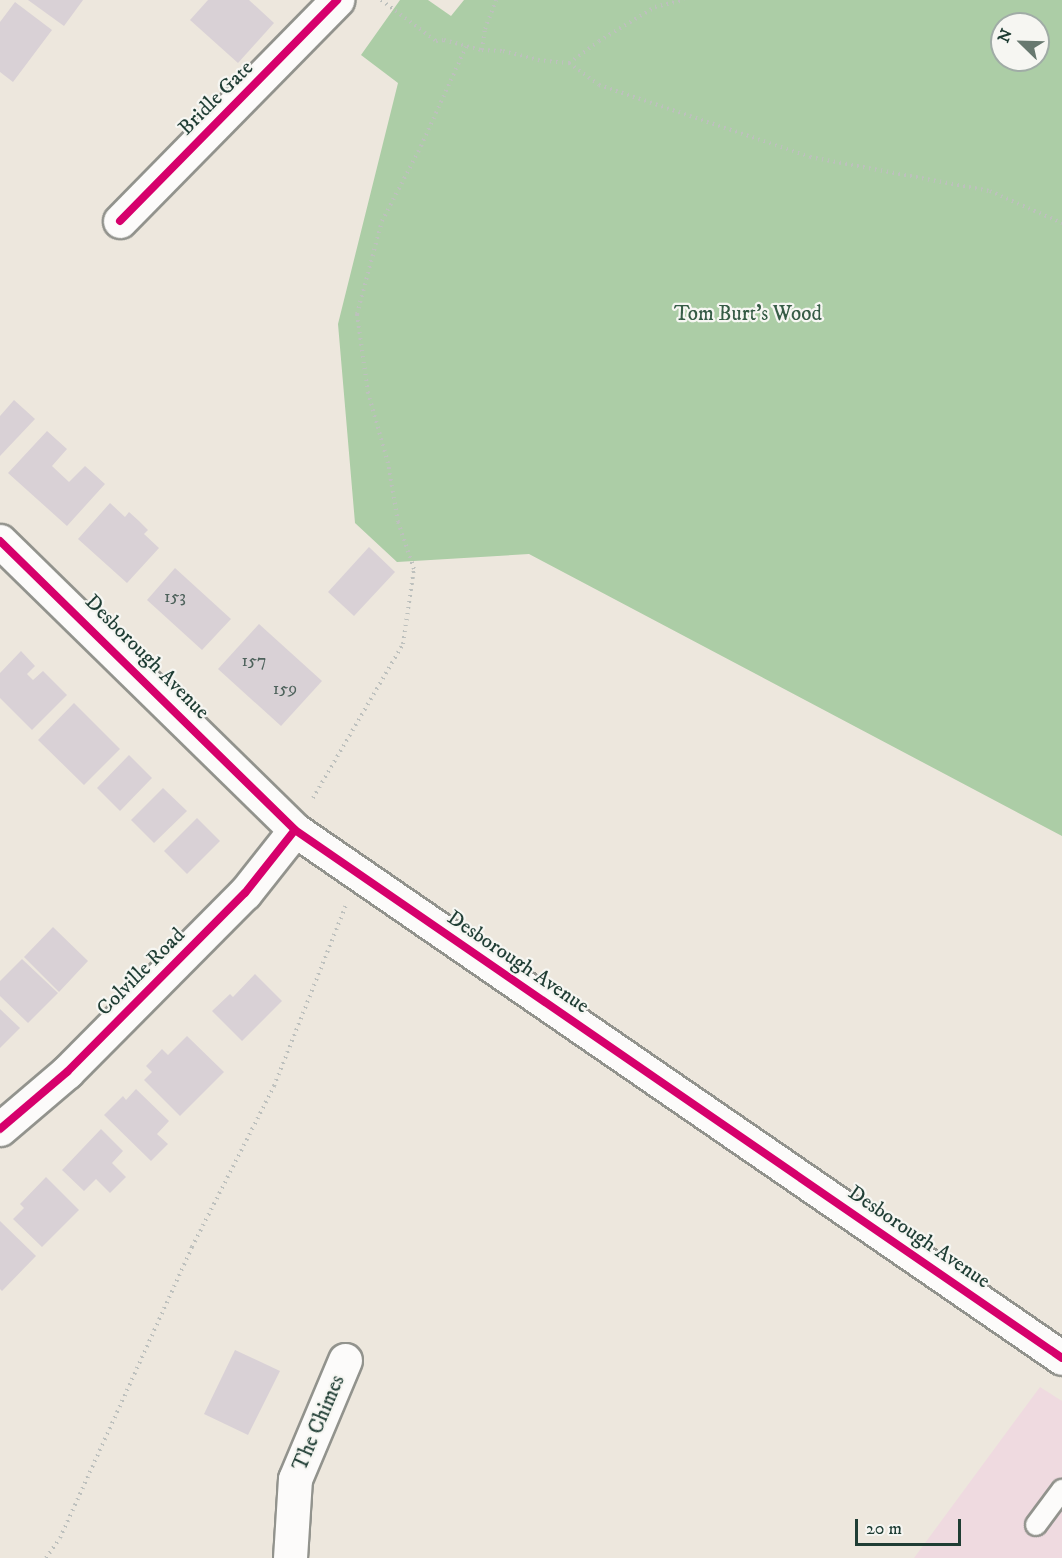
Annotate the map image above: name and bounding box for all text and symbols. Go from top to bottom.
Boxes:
north arrow [990,12,1050,72]
text: N [993,26,1017,46]
street label: Bridle Gate [173,55,259,141]
park label: Tom Burt's Wood [674,301,822,327]
house number: 153 [164,586,186,608]
street label: Desborough Avenue [79,589,215,725]
house number: 157 [242,650,266,672]
house number: 159 [273,678,297,700]
street label: Desborough Avenue [442,905,594,1019]
street label: Colville Road [92,923,190,1021]
street label: Desborough Avenue [843,1180,995,1294]
street label: The Chimes [288,1371,350,1475]
scale bar [858,1507,964,1545]
text: 20 m [866,1518,902,1540]

